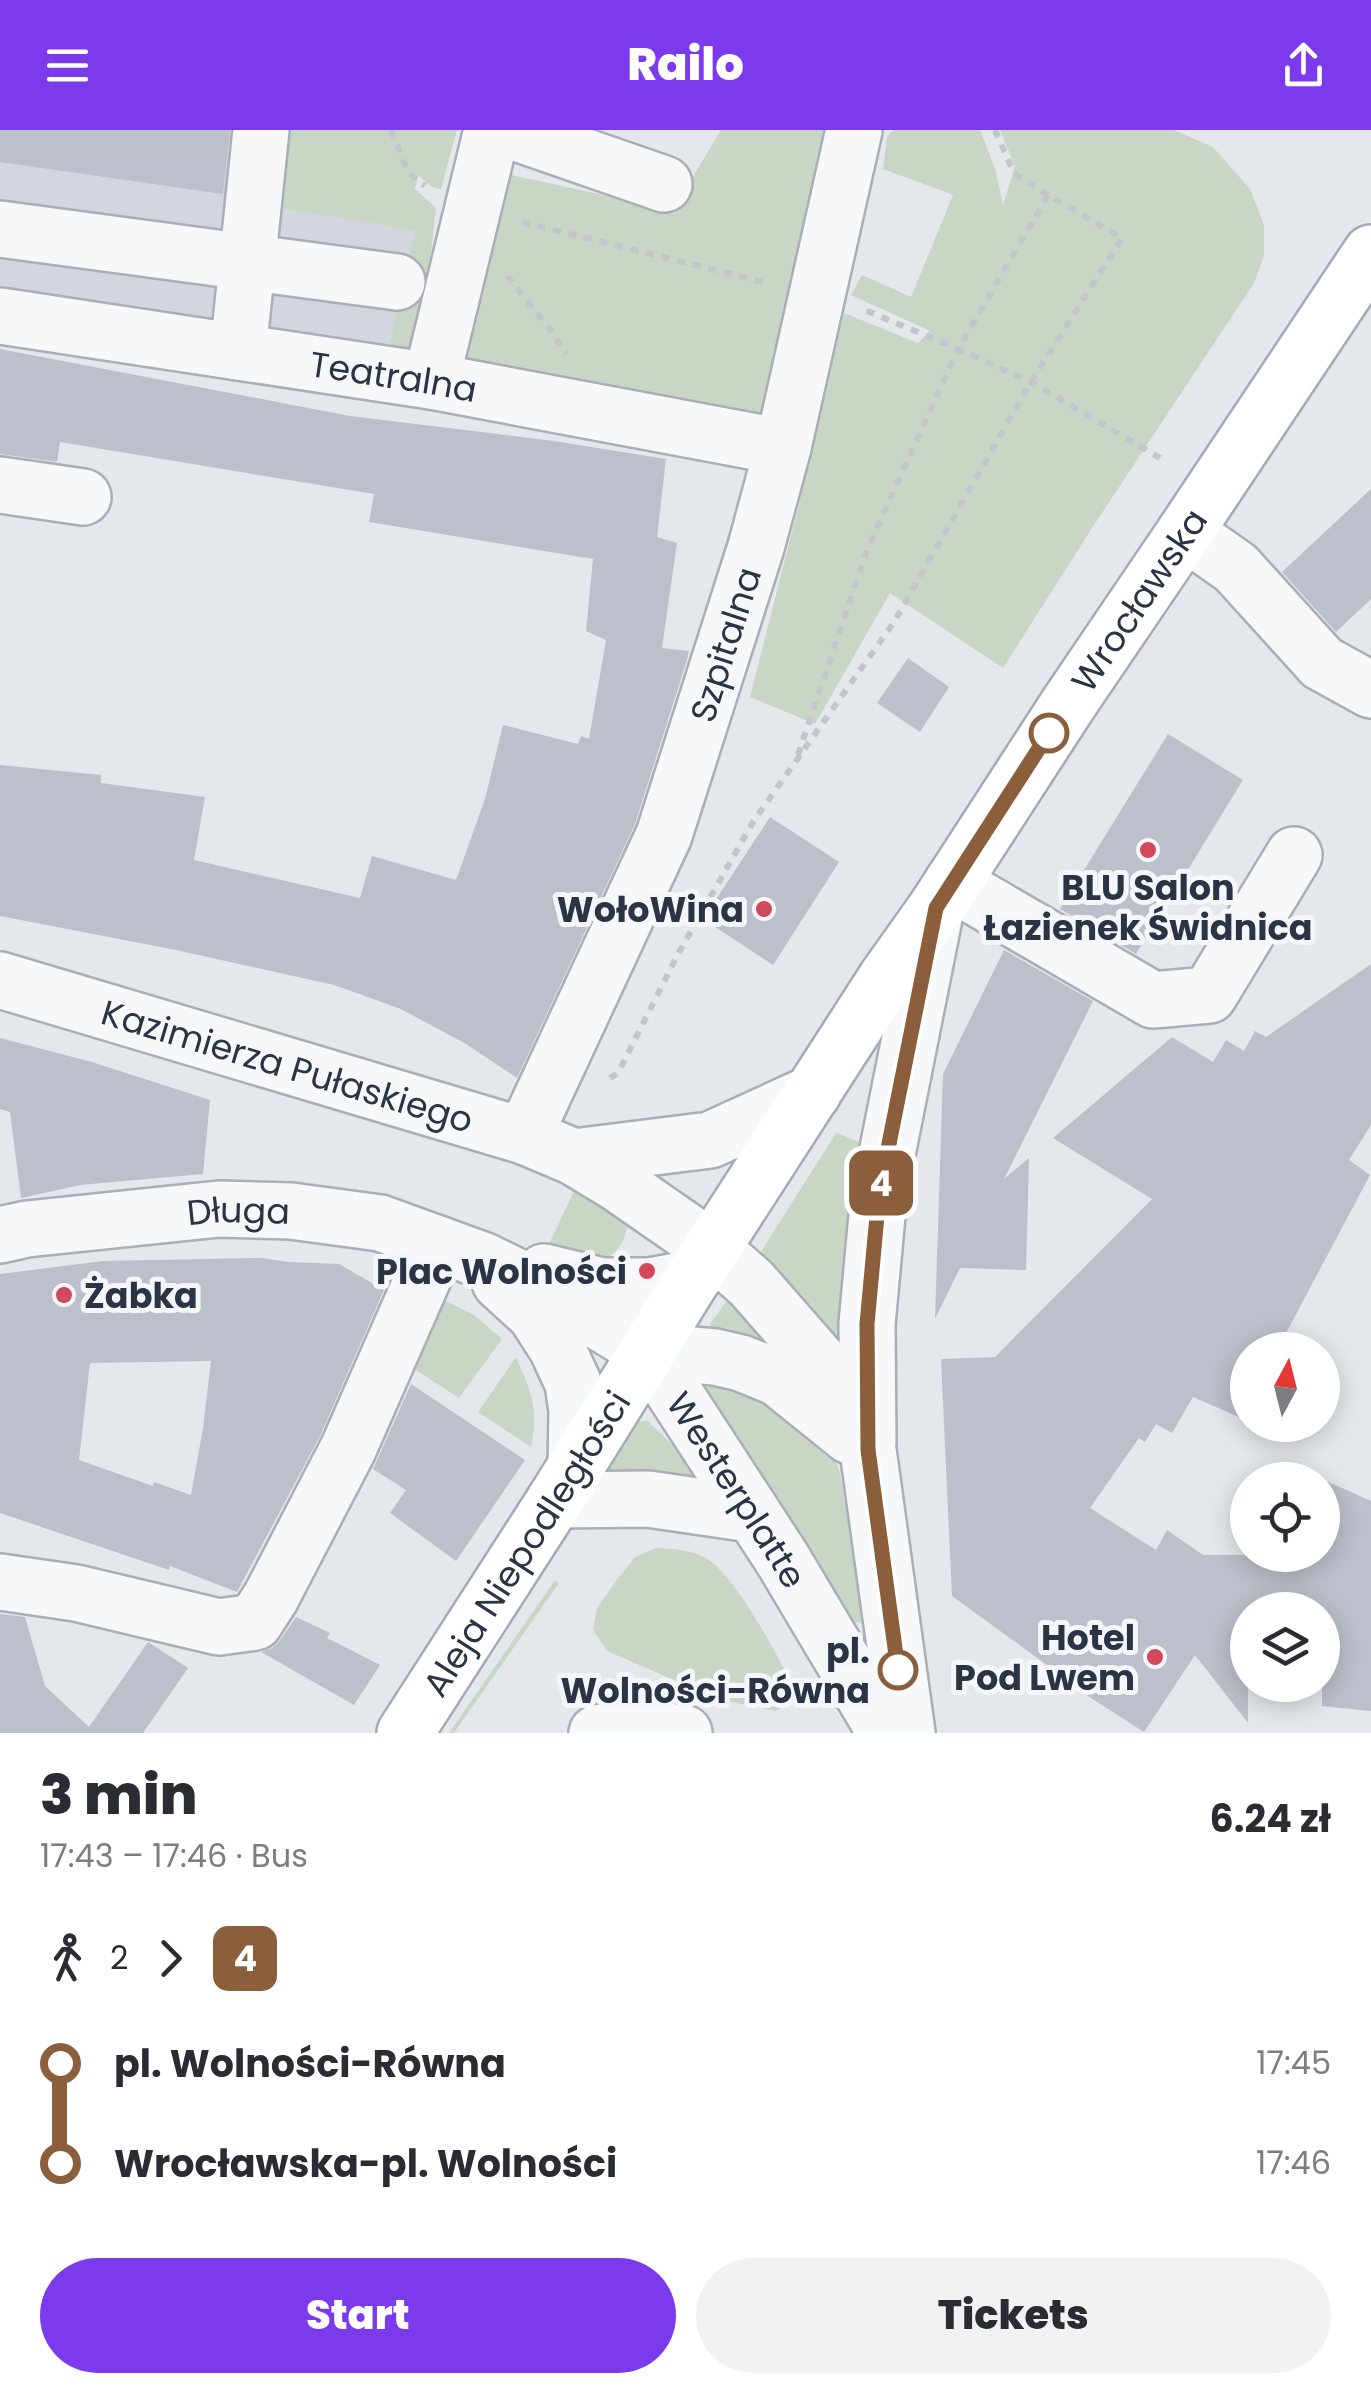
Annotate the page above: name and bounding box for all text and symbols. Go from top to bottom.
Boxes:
text: Railo [627,33,744,96]
icon: menu [40,38,95,93]
icon: share [1276,38,1331,93]
street label: Teatralna [307,339,481,414]
street label: Wrocławska [1059,499,1219,702]
street label: Szpitalna [677,561,773,728]
unlabelled marker [1030,714,1068,752]
marker: BLU Salon Łazienek Świdnica [1137,839,1159,861]
place label: BLU Salon Łazienek Świdnica [984,863,1312,952]
place label: WołoWina [557,885,744,934]
marker: WołoWina [753,898,775,920]
street label: Kazimierza Pułaskiego [96,987,479,1144]
line badge: 4 [848,1150,914,1216]
text: 4 [869,1159,893,1208]
street label: Długa [184,1184,291,1237]
place label: Plac Wolności [376,1247,627,1296]
marker: Plac Wolności [636,1260,658,1282]
place label: Żabka [84,1271,198,1320]
marker: Żabka [53,1284,75,1306]
north arrow [1230,1332,1340,1442]
map controls [1230,1332,1340,1702]
street label: Aleja Niepodległości [410,1381,642,1706]
street label: Westerplatte [655,1382,819,1597]
button: locate [1230,1462,1340,1572]
button: layers [1230,1592,1340,1702]
place label: Hotel Pod Lwem [954,1613,1135,1702]
place label: pl. Wolności-Równa [561,1626,870,1715]
marker: Hotel Pod Lwem [1144,1646,1166,1668]
marker: pl. Wolności-Równa [879,1651,917,1689]
text: 3 min [40,1756,197,1833]
text: 6.24 zł [1210,1792,1331,1845]
text: 17:43 – 17:46 · Bus [40,1833,308,1878]
icon: walk [40,1931,95,1986]
icon: forward [143,1931,198,1986]
text: 4 [233,1934,257,1983]
text: 2 [110,1935,128,1980]
text: pl. Wolności-Równa [114,2037,506,2090]
text: 17:45 [1256,2040,1331,2085]
text: Wrocławska-pl. Wolności [114,2137,617,2190]
text: 17:46 [1256,2140,1331,2185]
button: Start [40,2258,676,2373]
button: Tickets [696,2258,1331,2373]

